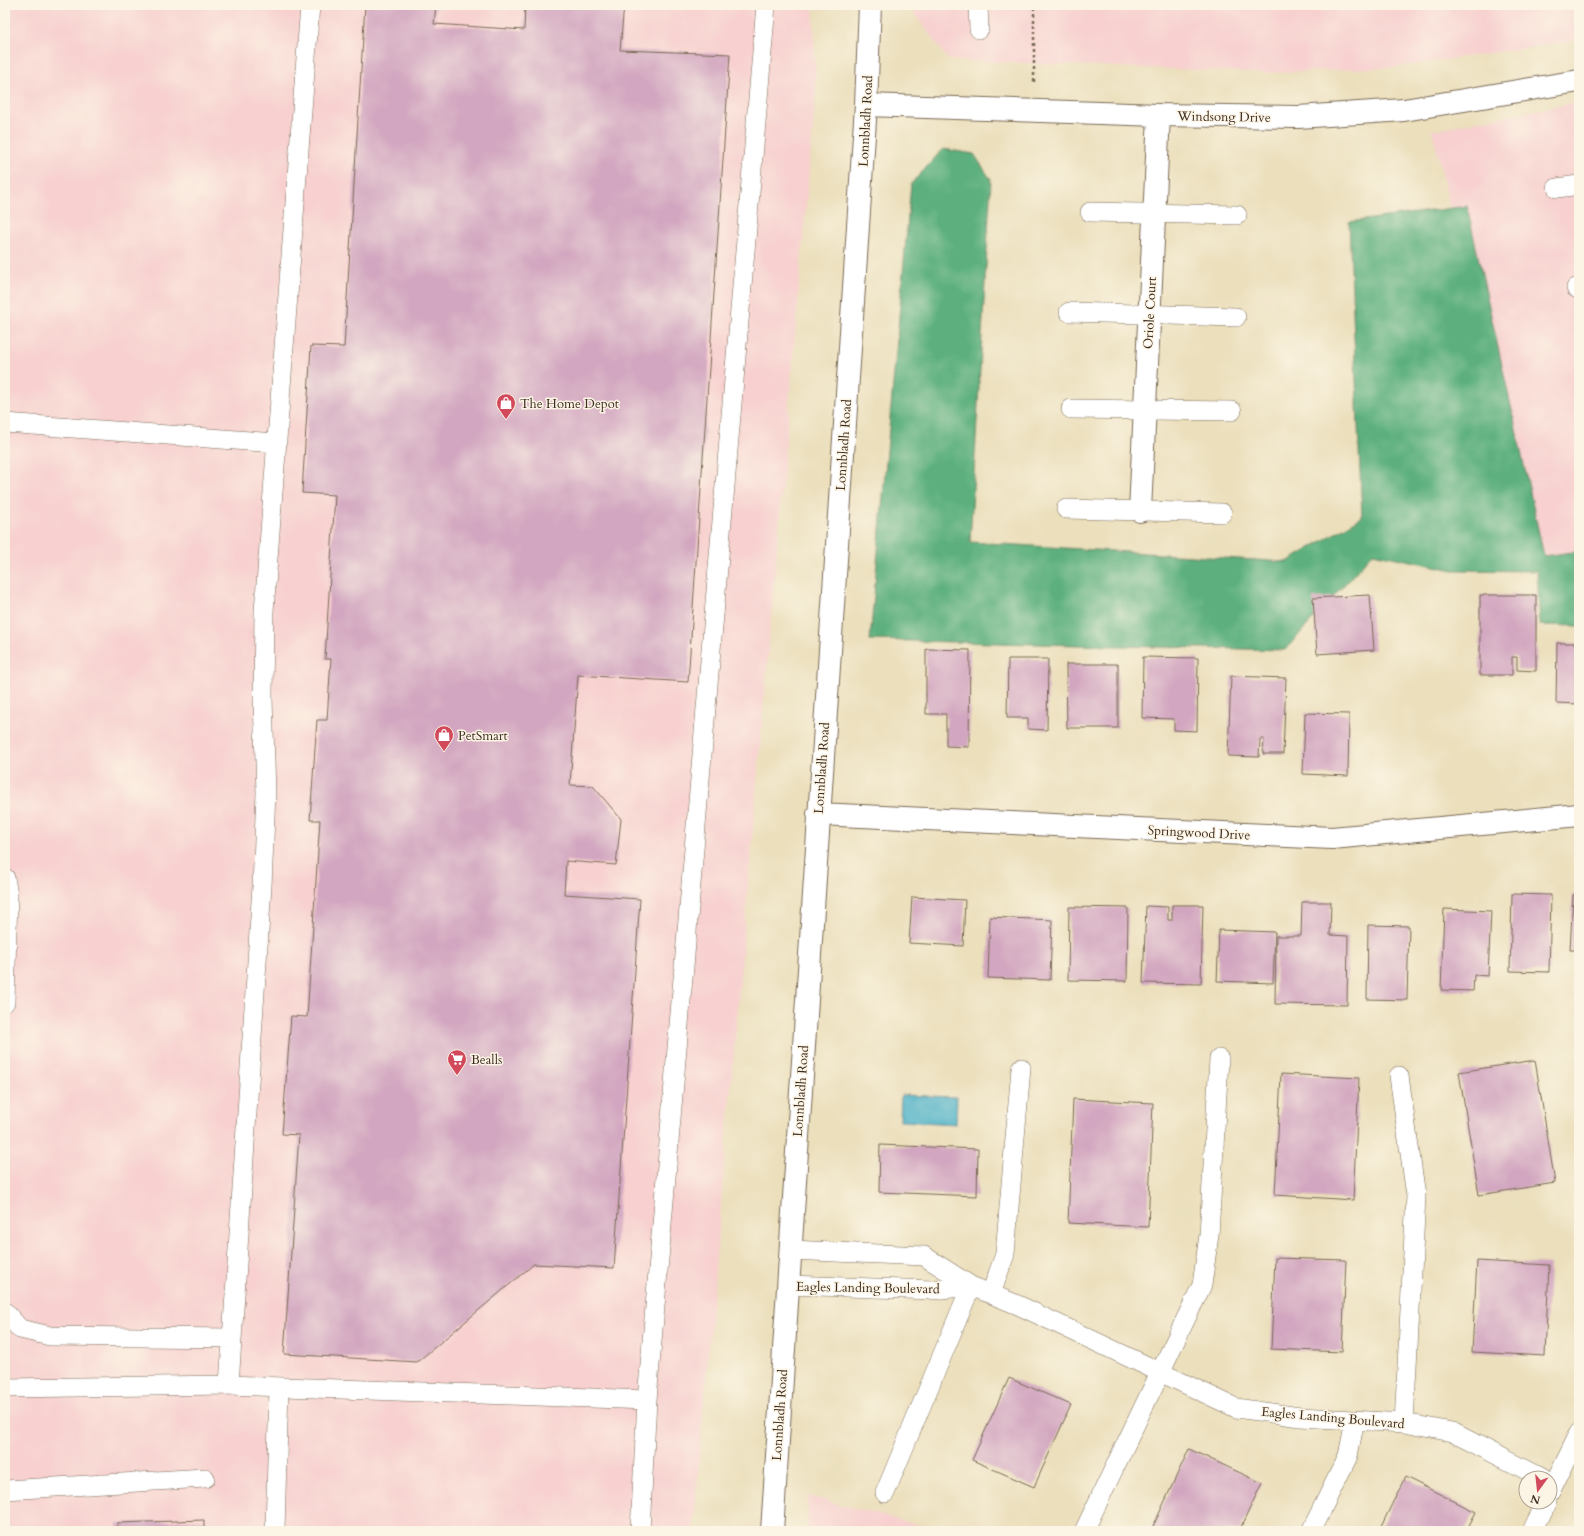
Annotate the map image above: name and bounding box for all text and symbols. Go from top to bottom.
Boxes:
street label: Lonnbladh Road [855,75,877,167]
street label: Windsong Drive [1176,107,1271,127]
street label: Oriole Court [1139,276,1161,350]
shop icon: The Home Depot [495,392,517,420]
place label: The Home Depot [520,395,619,413]
street label: Lonnbladh Road [832,399,856,491]
street label: Lonnbladh Road [810,722,834,814]
shop icon: PetSmart [433,724,455,752]
place label: PetSmart [458,727,508,745]
street label: Springwood Drive [1147,821,1251,845]
street label: Lonnbladh Road [789,1045,813,1137]
supermarket icon: Bealls [446,1048,468,1076]
place label: Bealls [471,1051,502,1069]
street label: Eagles Landing Boulevard [796,1278,940,1298]
street label: Lonnbladh Road [768,1369,792,1461]
street label: Eagles Landing Boulevard [1261,1403,1405,1433]
north arrow [1518,1470,1558,1510]
text: N [1529,1491,1542,1508]

